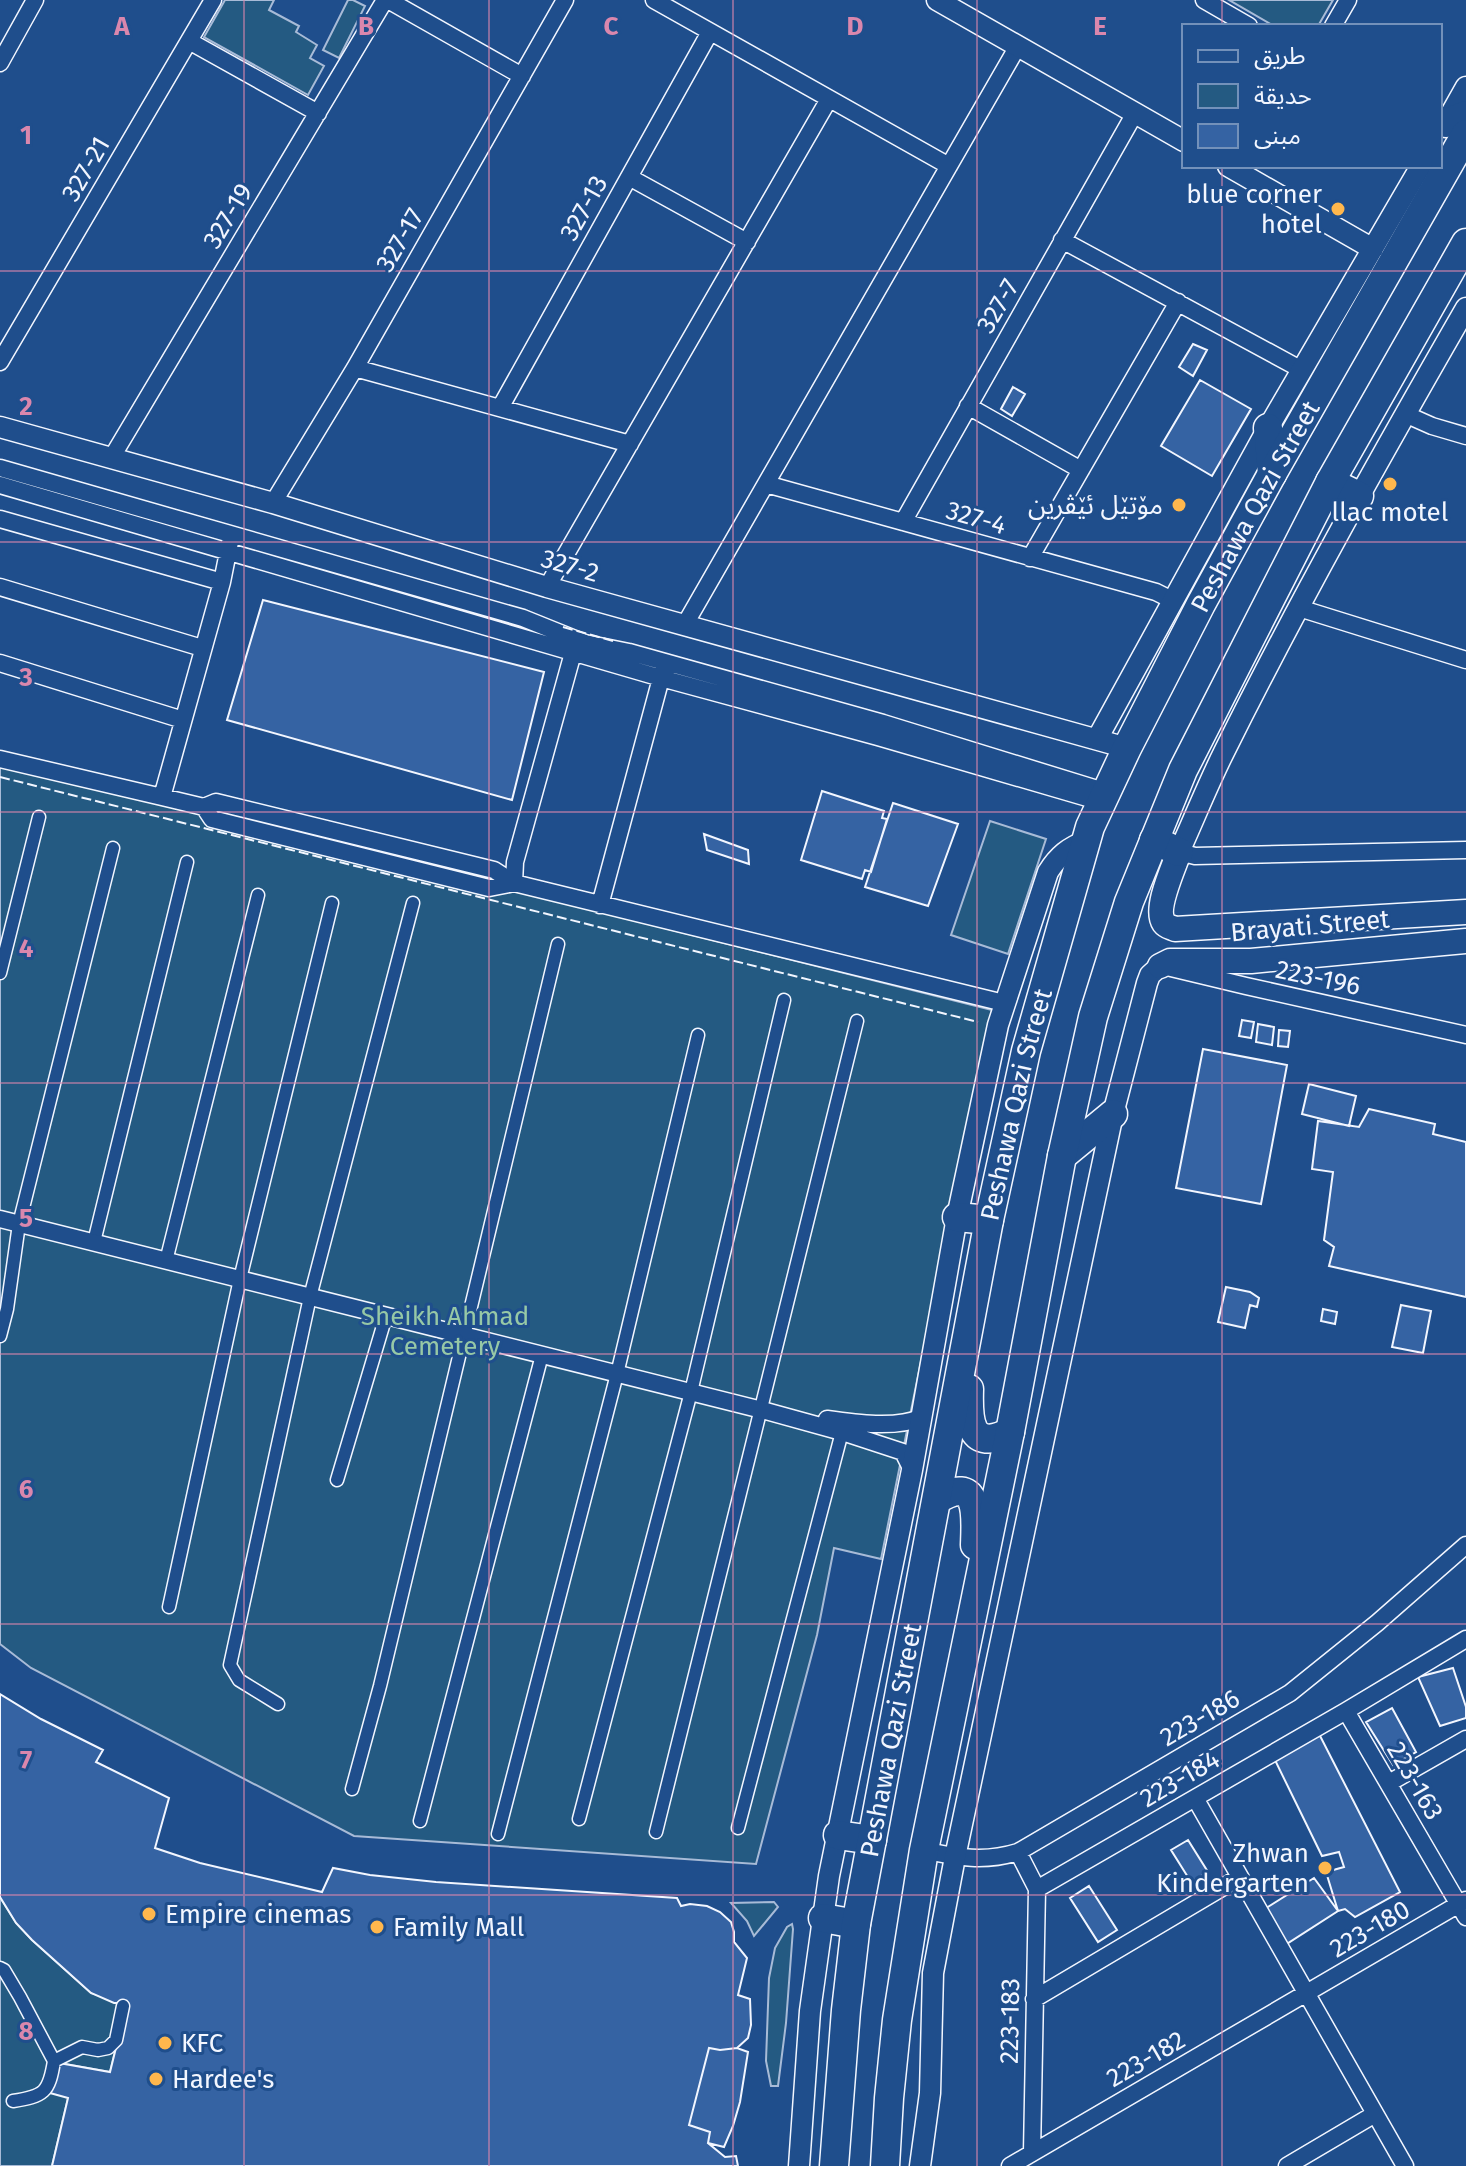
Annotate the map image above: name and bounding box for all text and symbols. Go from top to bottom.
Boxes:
text: A [113,11,130,42]
text: B [358,11,374,42]
text: C [604,11,619,42]
text: D [847,11,864,42]
text: E [1093,11,1107,42]
legend [1182,24,1442,168]
text: طريق [1254,42,1306,71]
text: حديقة [1254,82,1312,110]
text: 1 [20,120,32,151]
text: مبنى [1254,122,1301,150]
street label: 327-21 [55,131,117,207]
street label: 327-13 [554,170,614,246]
street label: 327-19 [197,178,259,254]
place label: blue corner hotel [1186,179,1322,240]
marker: blue corner hotel [1329,200,1347,218]
street label: 327-17 [369,203,431,277]
street label: 327-7 [970,273,1026,339]
text: 2 [19,391,33,422]
street label: Peshawa Qazi Street [1184,395,1326,618]
marker: llac motel [1381,475,1399,493]
place label: مۆتێل ئێڤرین [1028,490,1163,521]
street label: 327-4 [942,495,1010,541]
marker: مۆتێل ئێڤرین [1170,496,1188,514]
place label: llac motel [1332,497,1449,528]
street label: 327-2 [538,543,602,589]
text: 3 [18,662,33,693]
street label: Brayati Street [1229,904,1391,948]
text: 4 [19,933,34,964]
street label: 223-196 [1273,954,1363,1002]
street label: Peshawa Qazi Street [974,984,1059,1223]
text: 5 [19,1203,33,1234]
park label: Sheikh Ahmad Cemetery [361,1301,529,1362]
text: 6 [19,1474,34,1505]
street label: Peshawa Qazi Street [853,1620,928,1860]
street label: 223-186 [1155,1683,1245,1753]
street label: 223-163 [1380,1736,1450,1826]
street label: 223-184 [1135,1744,1225,1814]
text: 7 [20,1745,32,1776]
place label: Zhwan Kindergarten [1156,1838,1309,1899]
marker: Zhwan Kindergarten [1316,1859,1334,1877]
street label: 223-180 [1324,1894,1416,1964]
place label: Empire cinemas [165,1899,352,1930]
marker: Empire cinemas [140,1905,158,1923]
place label: Family Mall [393,1912,525,1943]
marker: Family Mall [368,1918,386,1936]
street label: 223-183 [994,1978,1026,2064]
text: 8 [18,2016,34,2047]
street label: 223-182 [1101,2024,1191,2094]
place label: KFC [181,2028,224,2059]
marker: KFC [156,2034,174,2052]
place label: Hardee's [172,2064,274,2095]
marker: Hardee's [147,2070,165,2088]

